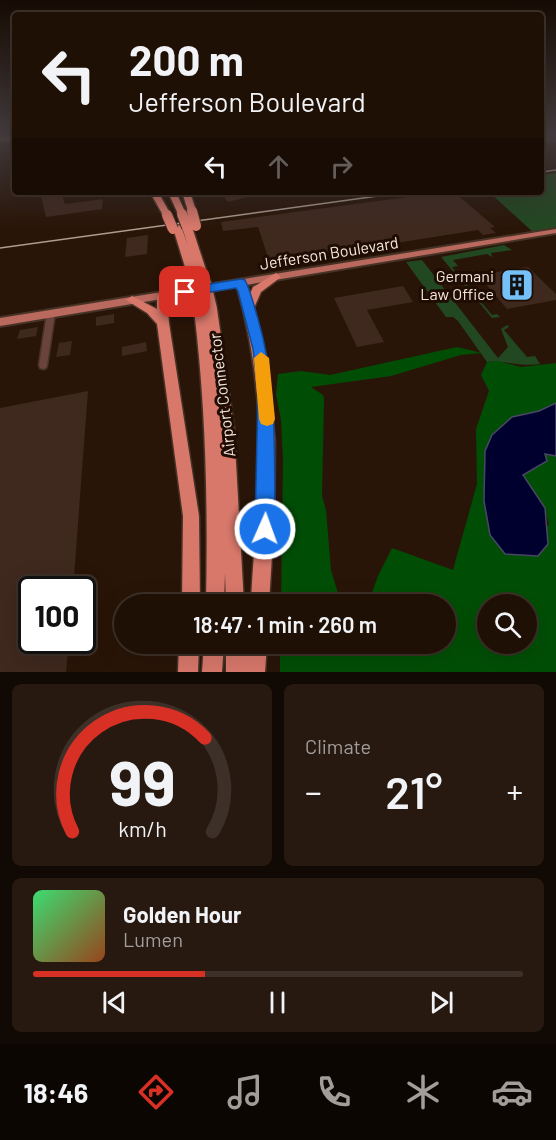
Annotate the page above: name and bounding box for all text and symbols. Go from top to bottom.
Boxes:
text: 200 m [129,34,244,84]
icon: left [30,36,108,114]
text: Jefferson Boulevard [129,85,366,117]
icon: left [199,150,232,183]
icon: ahead [262,150,295,183]
icon: right [325,150,358,183]
street label: Jefferson Boulevard [258,232,400,273]
pin [159,266,210,317]
place label: Germani Law Office [420,266,494,303]
building icon: Germani Law Office [499,267,535,303]
icon: arrive [168,275,201,308]
street label: Airport Connector [204,332,239,458]
position arrow [233,497,297,561]
speed limit sign: 100 [18,576,96,654]
map controls [477,594,537,654]
button: search [477,594,537,654]
text: 18:47 · 1 min · 260 m [193,611,377,637]
text: Climate [305,734,371,758]
text: 99 [109,744,175,818]
text: 21° [385,764,443,818]
text: − [305,771,322,811]
text: + [506,771,523,811]
text: km/h [118,816,166,841]
text: Golden Hour [123,901,241,927]
text: Lumen [123,927,183,951]
icon: previous [98,986,131,1019]
icon: pause [261,986,294,1019]
icon: next [425,986,458,1019]
icon: directions [135,1071,177,1113]
icon: music [224,1071,266,1113]
icon: phone [313,1071,355,1113]
icon: climate [402,1071,444,1113]
icon: car [491,1071,533,1113]
text: 18:46 [23,1076,88,1108]

